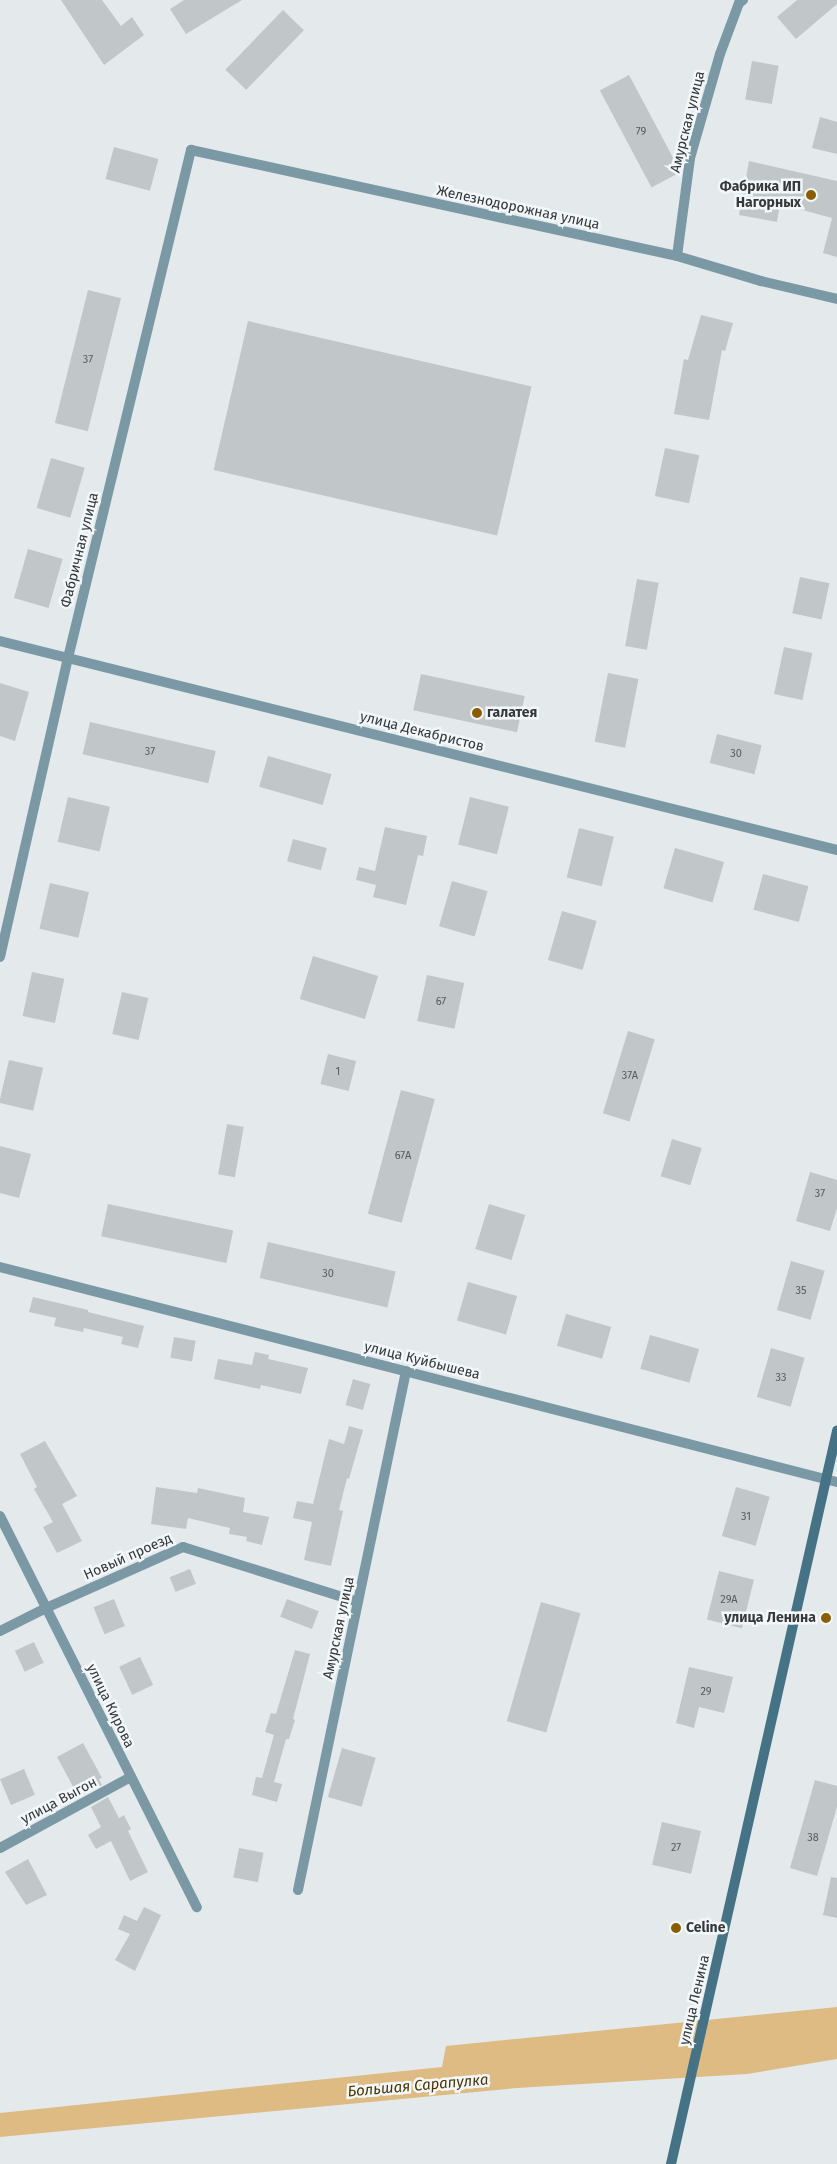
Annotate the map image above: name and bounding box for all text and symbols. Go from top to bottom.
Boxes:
street label: Амурская улица [667,69,709,175]
house number: 79 [636,125,646,139]
place label: Фабрика ИП Нагорных [720,179,801,212]
street label: Железнодорожная улица [435,183,601,233]
marker: Фабрика ИП Нагорных [805,189,817,201]
house number: 37 [83,353,93,367]
street label: Фабричная улица [58,491,102,609]
place label: галатея [487,705,537,721]
marker: галатея [471,707,483,719]
street label: улица Декабристов [358,708,486,756]
house number: 37 [145,745,155,759]
house number: 30 [730,747,742,761]
house number: 67 [436,995,446,1009]
house number: 1 [336,1065,340,1079]
house number: 37А [622,1069,638,1083]
house number: 67А [395,1149,411,1163]
house number: 37 [815,1187,825,1201]
house number: 30 [322,1267,334,1281]
house number: 35 [796,1284,806,1298]
street label: улица Куйбышева [362,1338,482,1384]
house number: 33 [776,1371,786,1385]
house number: 31 [741,1510,751,1524]
street label: Новый проезд [81,1530,175,1584]
street label: Амурская улица [320,1575,358,1681]
house number: 29А [720,1593,738,1607]
place label: улица Ленина [724,1610,816,1626]
marker: улица Ленина [820,1612,832,1624]
street label: улица Кирова [82,1661,138,1751]
house number: 29 [700,1685,712,1699]
street label: улица Выгон [18,1774,100,1828]
house number: 38 [807,1831,819,1845]
house number: 27 [671,1841,681,1855]
place label: Celine [686,1920,725,1936]
marker: Celine [670,1922,682,1934]
street label: улица Ленина [676,1953,714,2047]
water label: Большая Сарапулка [347,2071,489,2101]

